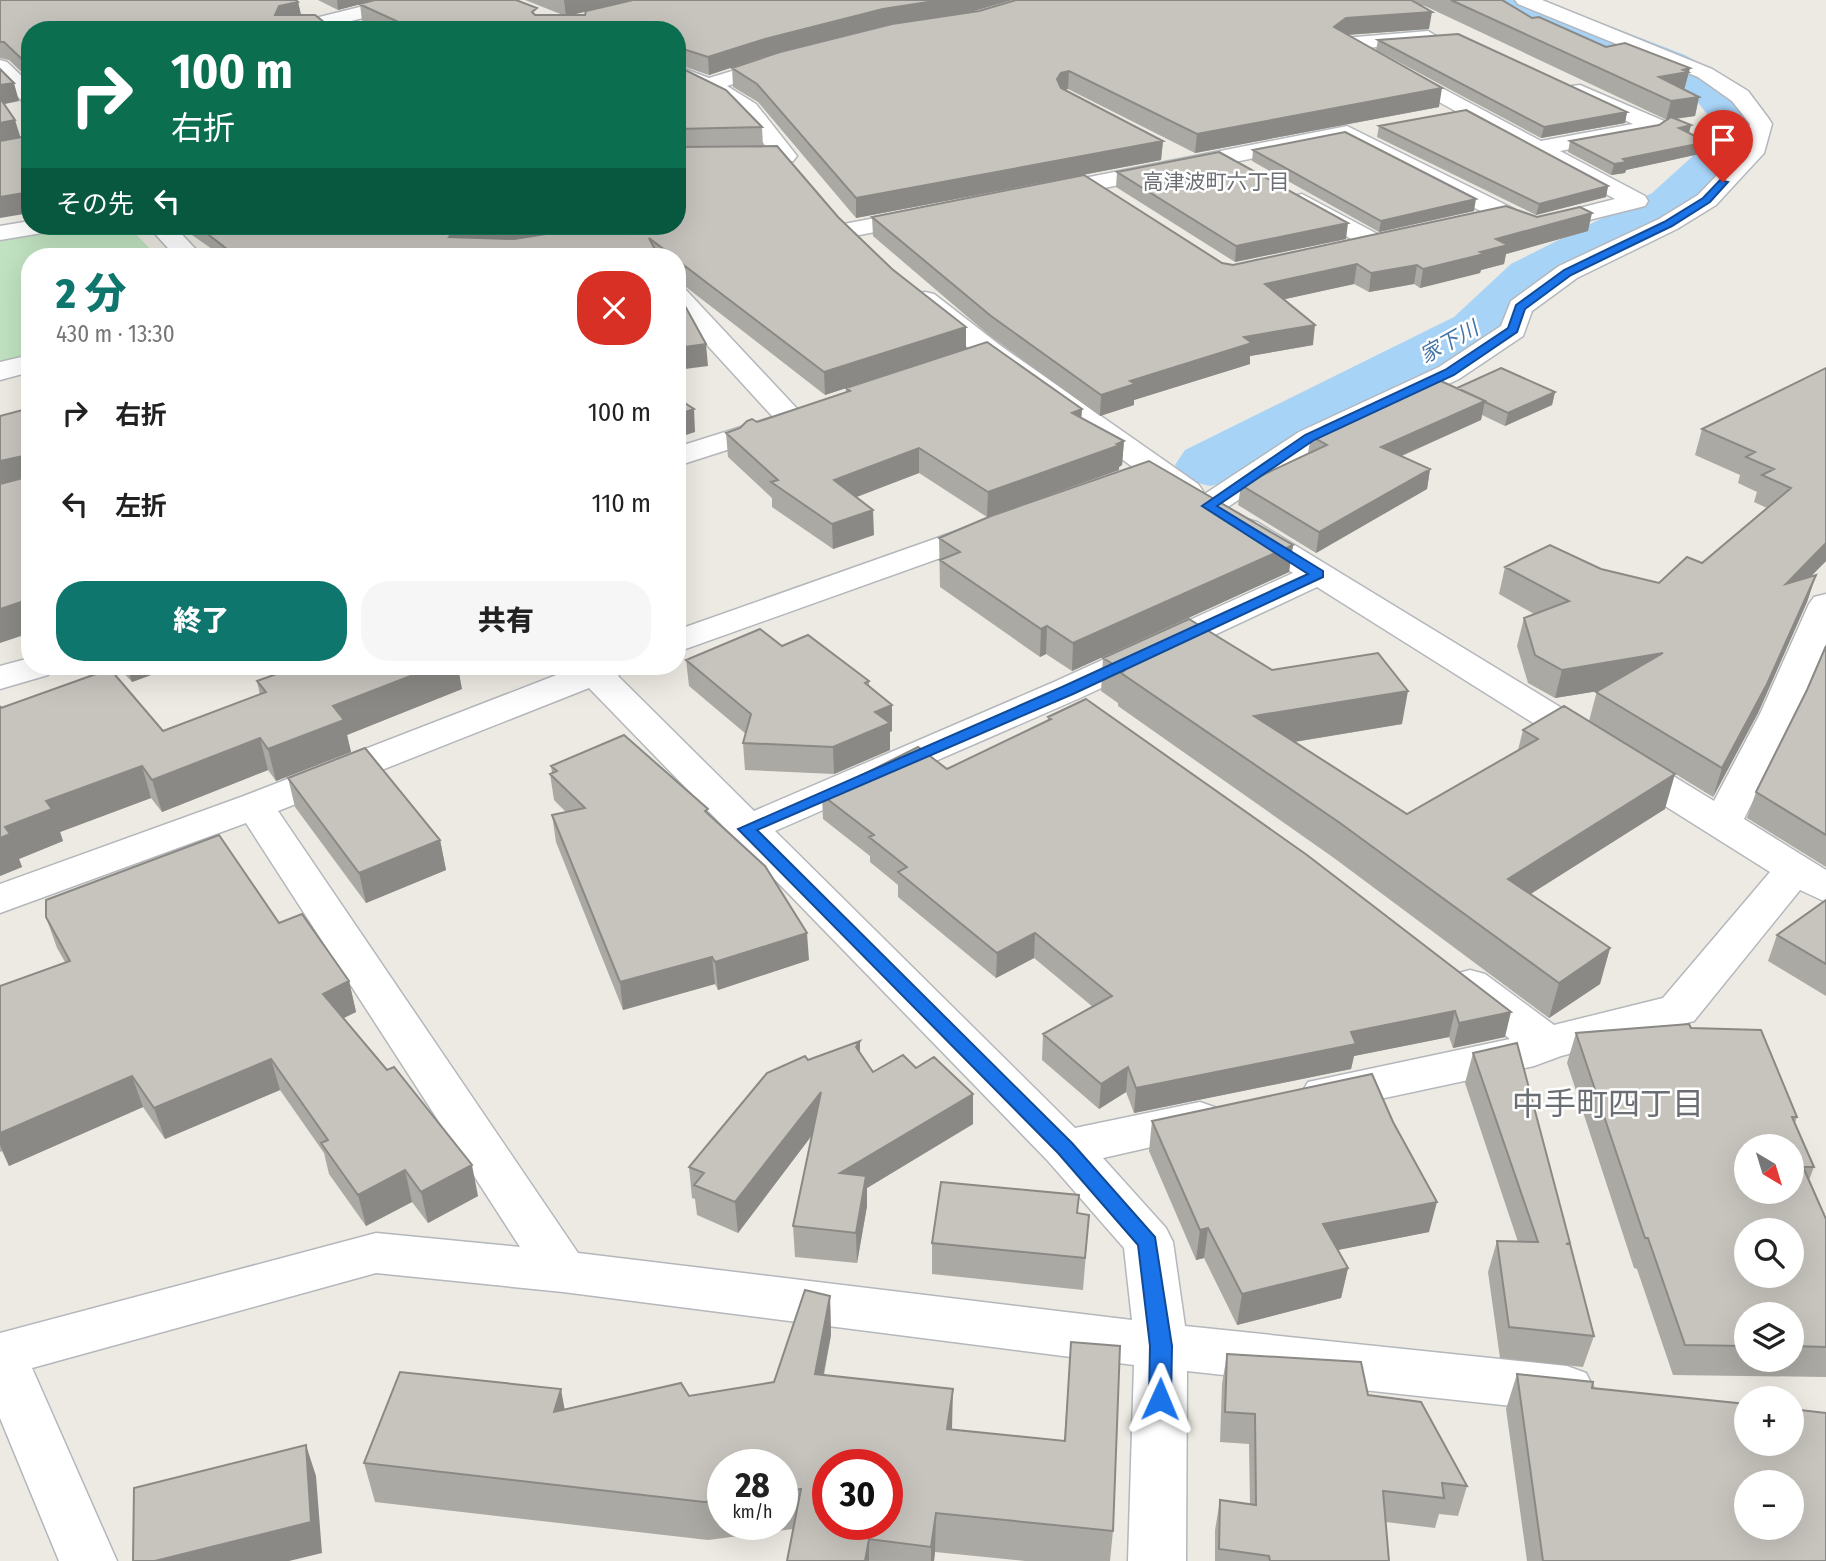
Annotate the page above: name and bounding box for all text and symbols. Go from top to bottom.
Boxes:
text: 100 m [171,42,293,101]
icon: right [56,49,147,140]
text: 右折 [171,109,235,147]
pin [1693,110,1753,182]
icon: arrive [1704,121,1742,159]
district label: 高津波町六丁目 [1143,169,1290,195]
icon: left [148,182,186,220]
text: その先 [56,189,134,220]
text: 2 分 [56,269,126,319]
button: close [577,271,651,345]
water label: 家下川 [1415,314,1485,369]
text: 430 m · 13:30 [56,320,175,348]
icon: right [56,394,94,432]
text: 100 m [588,397,651,428]
text: 右折 [115,400,167,431]
icon: left [56,485,94,523]
text: 110 m [591,488,651,519]
text: 左折 [115,491,167,522]
button: 終了 [56,581,347,661]
button: 共有 [361,581,651,661]
district label: 中手町四丁目 [1512,1085,1704,1123]
north arrow [1734,1134,1804,1204]
map controls [1734,1134,1804,1540]
button: search [1734,1218,1804,1288]
button: layers [1734,1302,1804,1372]
position arrow [1123,1362,1197,1436]
button: + [1734,1386,1804,1456]
speed limit sign: 30 [812,1449,903,1540]
text: 28 [735,1464,770,1506]
button: − [1734,1470,1804,1540]
text: km/h [732,1501,773,1523]

